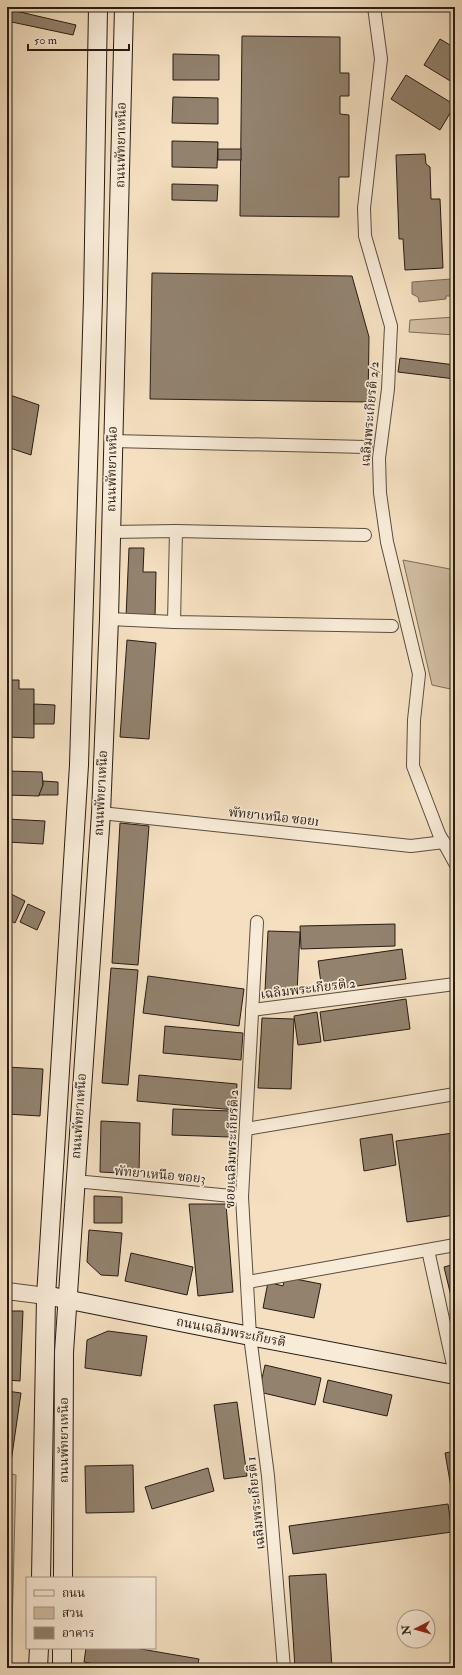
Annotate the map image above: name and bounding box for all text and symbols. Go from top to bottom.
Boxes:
scale bar [28,26,129,52]
text: 50 m [34,33,58,48]
street label: ถนนพัทยาเหนือ [112,102,130,188]
street label: เฉลิมพระเกียรติ 2/2 [357,360,383,467]
street label: ถนนพัทยาเหนือ [103,426,121,512]
street label: ถนนพัทยาเหนือ [91,750,111,836]
street label: พัทยาเหนือ ซอย1 [228,804,321,830]
street label: เฉลิมพระเกียรติ 2 [260,975,357,1003]
street label: ถนนพัทยาเหนือ [68,1073,90,1159]
street label: ซอยเฉลิมพระเกียรติ 2 [222,1089,242,1209]
street label: พัทยาเหนือ ซอย3 [114,1163,206,1187]
street label: ถนนเฉลิมพระเกียรติ [175,1314,287,1350]
street label: ถนนพัทยาเหนือ [56,1397,72,1483]
street label: เฉลิมพระเกียรติ 1 [243,1455,269,1550]
legend [26,1577,156,1649]
text: ถนน [62,1586,85,1601]
text: สวน [62,1606,84,1621]
north arrow [396,1609,436,1649]
text: N [399,1623,414,1637]
text: อาคาร [62,1626,94,1641]

